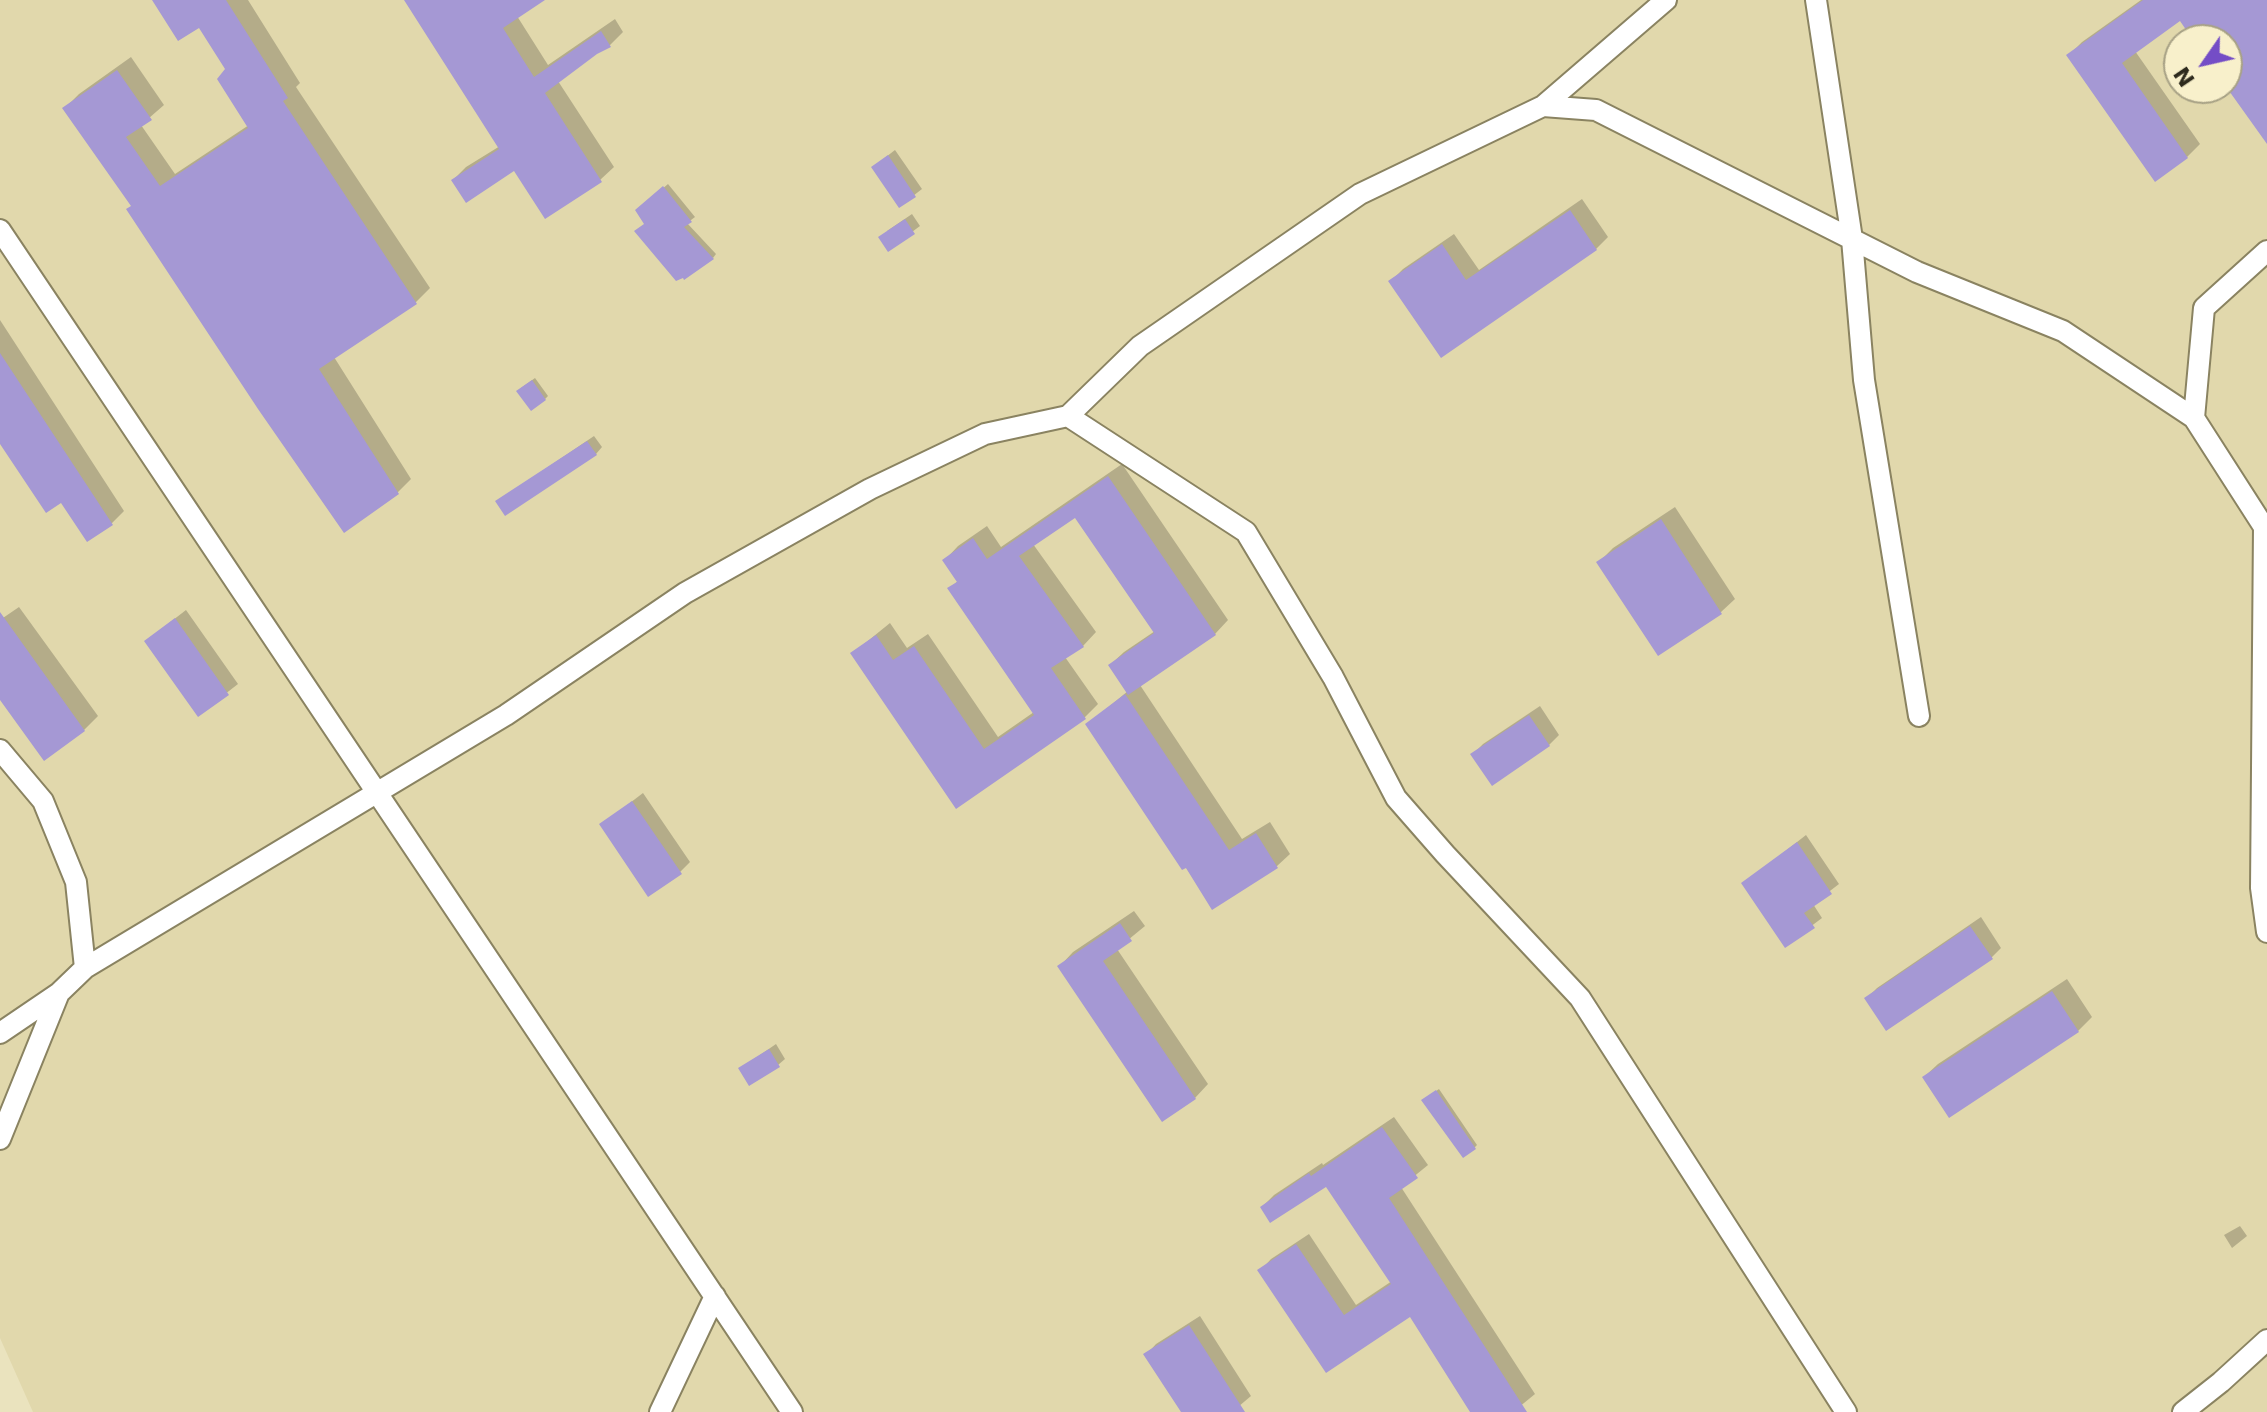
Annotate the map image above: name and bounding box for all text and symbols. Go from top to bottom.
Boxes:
north arrow [2163,24,2243,104]
text: N [2169,62,2200,91]

